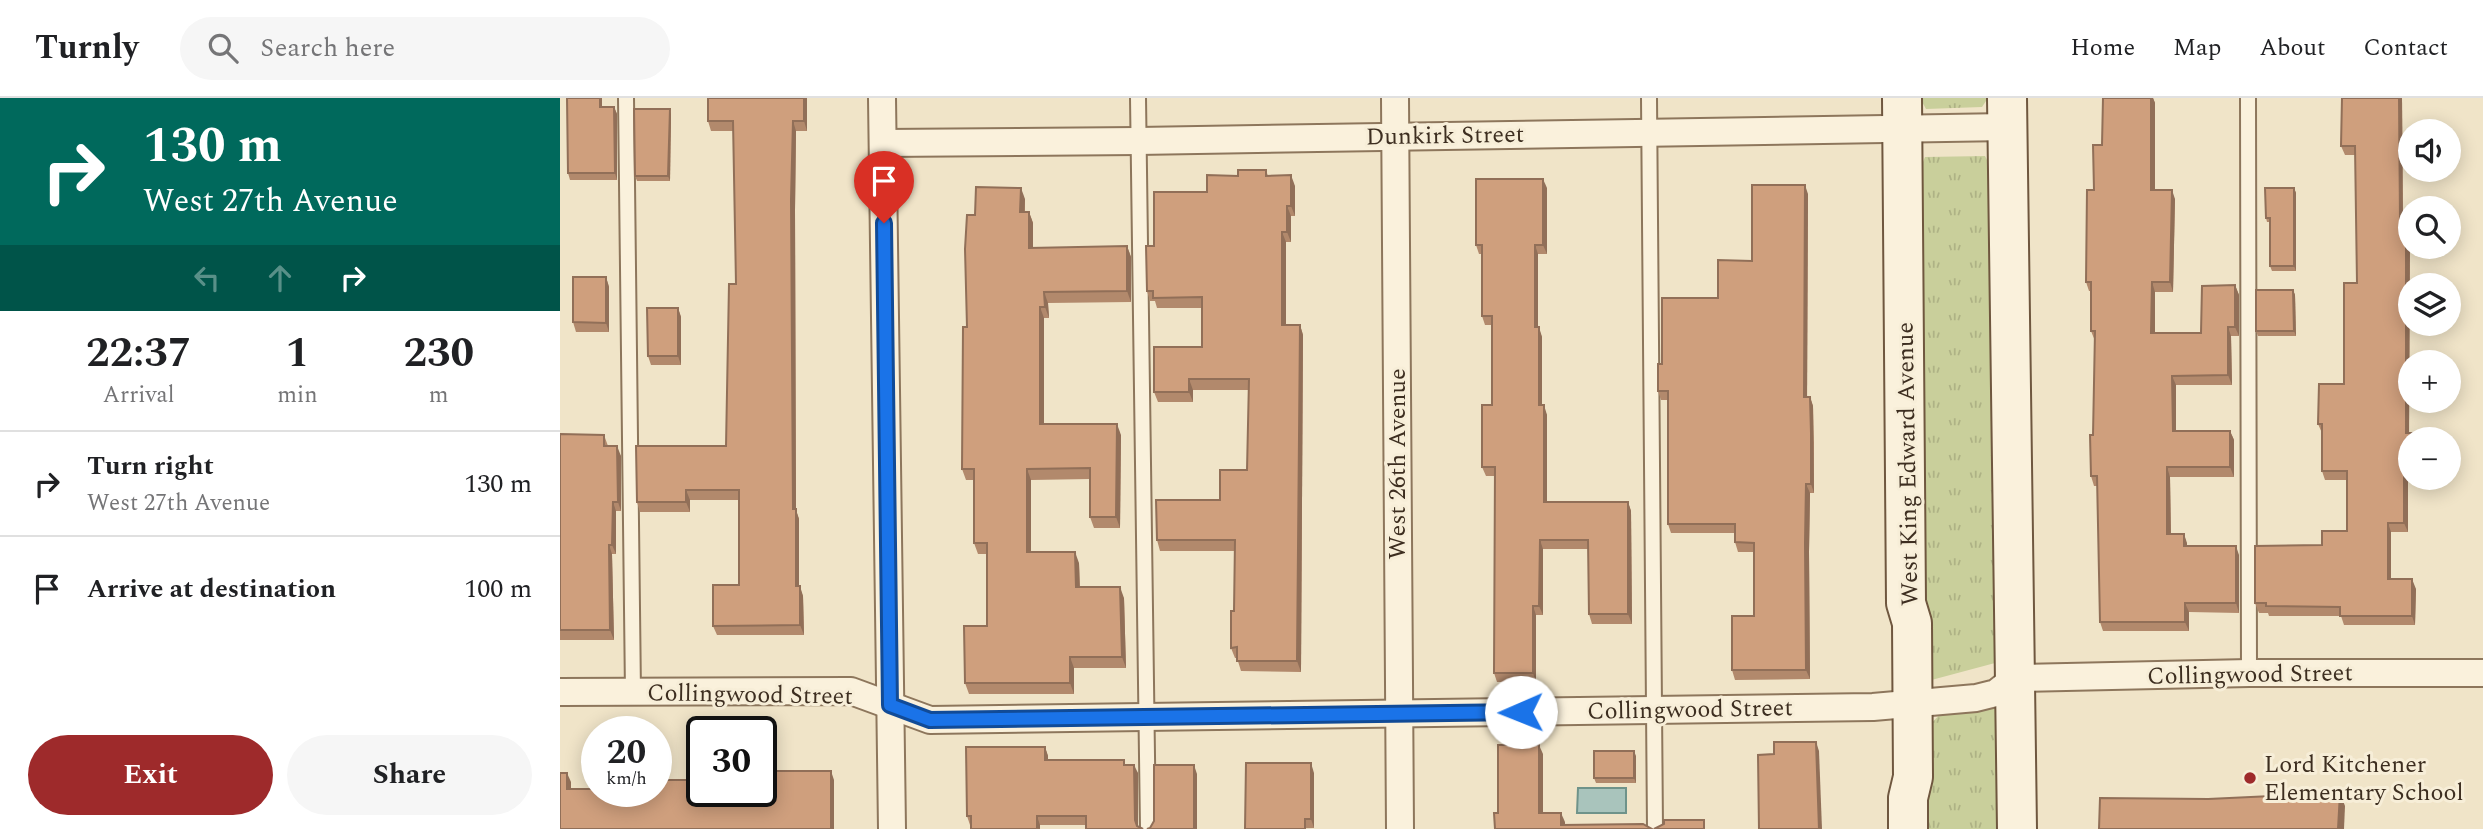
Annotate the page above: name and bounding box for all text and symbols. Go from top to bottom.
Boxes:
search box [180,17,670,80]
text: Turnly [35,23,138,73]
text: Search here [260,28,395,68]
icon: search [204,29,242,67]
text: Home [2070,30,2135,66]
text: Map [2173,30,2221,66]
text: About [2259,30,2325,66]
text: Contact [2363,30,2448,66]
text: 130 m [143,109,282,184]
street label: Dunkirk Street [1366,117,1524,155]
map controls [2398,119,2461,490]
button: sound [2398,119,2461,182]
icon: right [28,126,119,217]
pin [854,151,914,223]
icon: arrive [865,162,903,200]
text: West 27th Avenue [143,177,398,226]
button: search [2398,196,2461,259]
icon: left [188,259,226,297]
icon: ahead [261,259,299,297]
icon: right [334,259,372,297]
button: layers [2398,273,2461,336]
text: 22:37 [86,322,191,385]
text: 1 [286,322,309,385]
text: 230 [403,322,474,385]
street label: West King Edward Avenue [1888,322,1928,606]
button: + [2398,350,2461,413]
street label: West 26th Avenue [1380,369,1416,560]
text: Arrival [103,378,174,413]
text: min [277,378,318,413]
text: m [429,378,449,413]
button: − [2398,427,2461,490]
text: Turn right [87,446,214,486]
text: 130 m [464,464,532,504]
icon: right [28,465,66,503]
text: West 27th Avenue [87,486,270,521]
text: Arrive at destination [87,569,336,609]
text: 100 m [464,569,532,609]
icon: arrive [28,570,66,608]
street label: Collingwood Street [2147,655,2353,695]
street label: Collingwood Street [647,675,853,715]
position arrow [1484,675,1558,749]
street label: Collingwood Street [1587,690,1793,730]
speed limit sign: 30 [686,716,777,807]
text: 20 [607,726,646,779]
button: Exit [28,735,273,815]
button: Share [287,735,532,815]
place label: Lord Kitchener Elementary School [2264,747,2464,811]
text: km/h [606,765,647,792]
marker: Lord Kitchener Elementary School [2242,770,2258,786]

